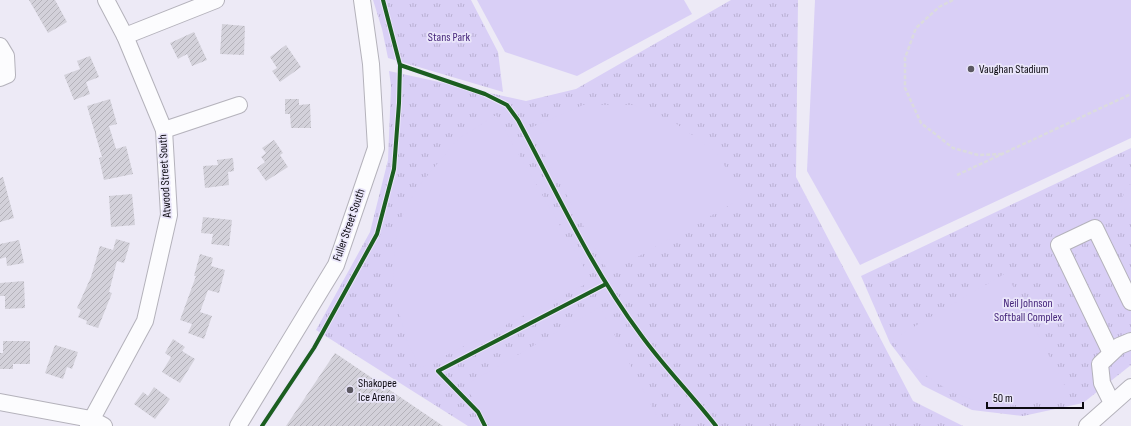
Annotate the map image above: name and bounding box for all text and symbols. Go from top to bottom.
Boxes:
park label: Stans Park [428,30,471,45]
place label: Vaughan Stadium [979,62,1049,77]
marker: Vaughan Stadium [966,64,976,74]
street label: Atwood Street South [155,134,175,219]
street label: Fuller Street South [330,187,368,263]
park label: Neil Johnson Softball Complex [994,296,1062,325]
place label: Shakopee Ice Arena [358,376,397,405]
scale bar [987,384,1083,410]
marker: Shakopee Ice Arena [345,385,355,395]
text: 50 m [993,391,1013,406]

